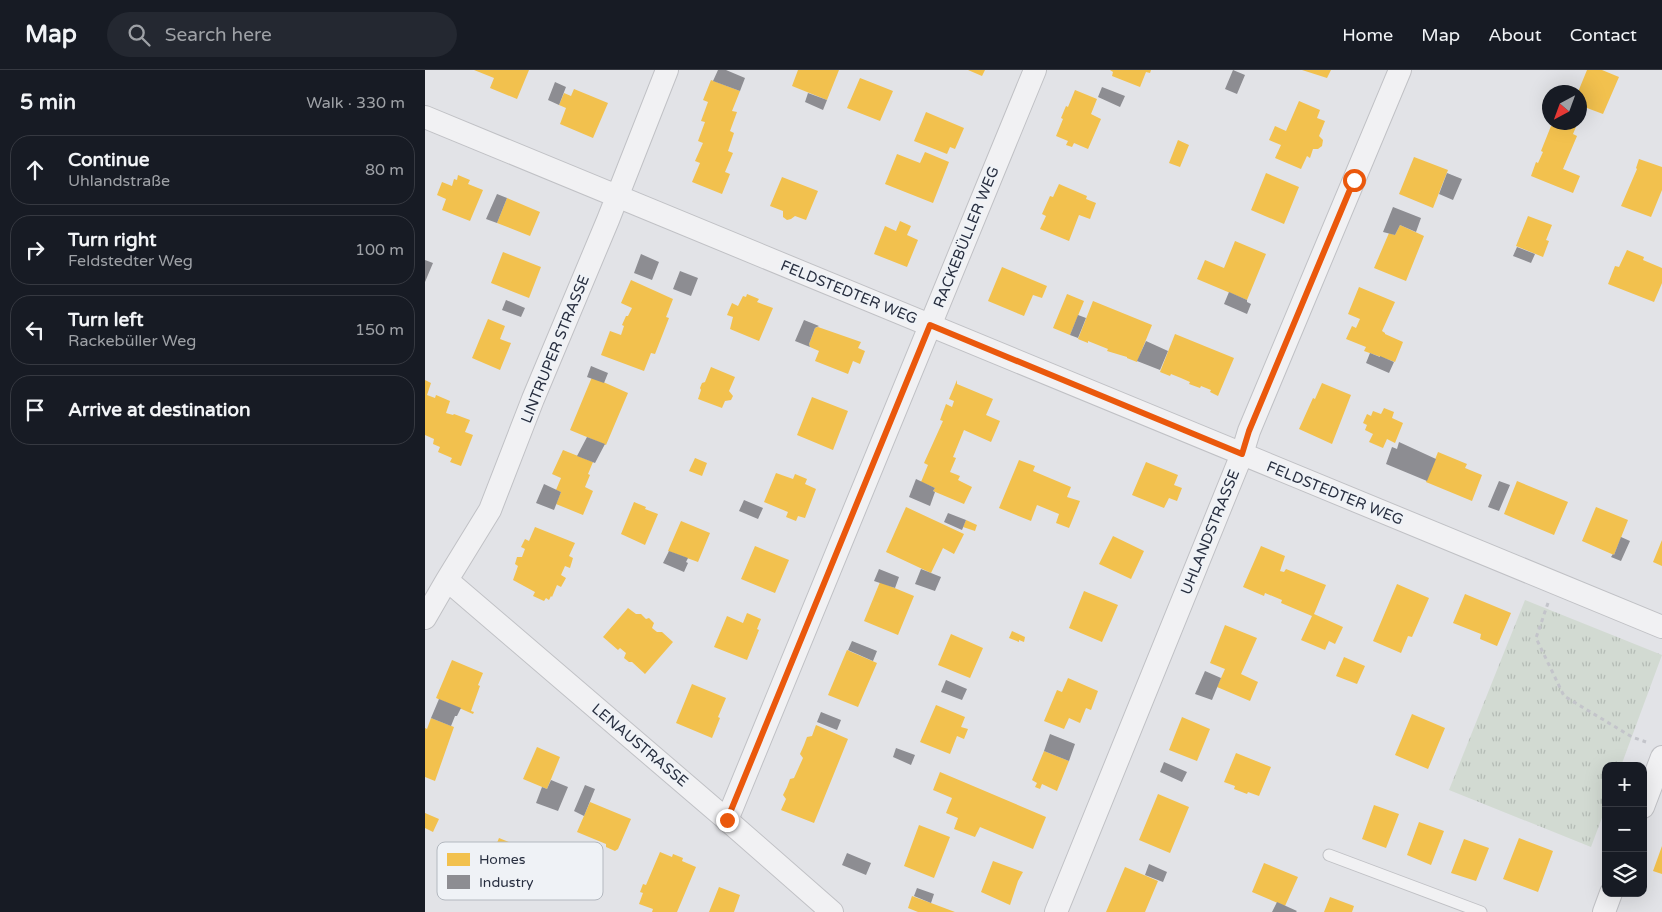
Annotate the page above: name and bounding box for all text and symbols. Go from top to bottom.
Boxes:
search box [107,12,457,57]
text: Map [25,20,77,49]
icon: search [125,21,153,49]
text: Search here [165,24,272,46]
text: Home [1342,24,1393,46]
text: Map [1421,24,1460,46]
text: About [1488,24,1542,46]
text: Contact [1570,24,1637,46]
north arrow [1542,85,1587,130]
text: 5 min [20,90,76,115]
text: Walk · 330 m [306,93,405,113]
text: Continue [68,149,150,171]
icon: ahead [21,156,49,184]
text: 80 m [365,160,404,180]
street label: RACKEBÜLLER WEG [929,164,1003,310]
route start [1343,169,1366,192]
text: Uhlandstraße [68,171,170,191]
text: Turn right [68,229,156,251]
icon: right [21,236,49,264]
text: 100 m [355,240,404,260]
text: Feldstedter Weg [68,251,193,271]
street label: FELDSTEDTER WEG [778,256,920,328]
street label: LINTRUPER STRASSE [517,272,593,426]
text: Turn left [68,309,144,331]
icon: left [21,316,49,344]
text: 150 m [355,320,404,340]
text: Rackebüller Weg [68,331,196,351]
icon: arrive [21,396,49,424]
text: Arrive at destination [68,399,251,421]
street label: FELDSTEDTER WEG [1264,457,1406,529]
street label: UHLANDSTRASSE [1177,467,1243,597]
street label: LENAUSTRASSE [588,699,692,791]
map controls [1602,762,1647,897]
button: + [1602,762,1647,807]
button: − [1602,807,1647,852]
route end [716,809,739,832]
legend [437,842,603,900]
text: Homes [479,851,526,868]
button: layers [1602,852,1647,897]
text: Industry [479,874,534,891]

